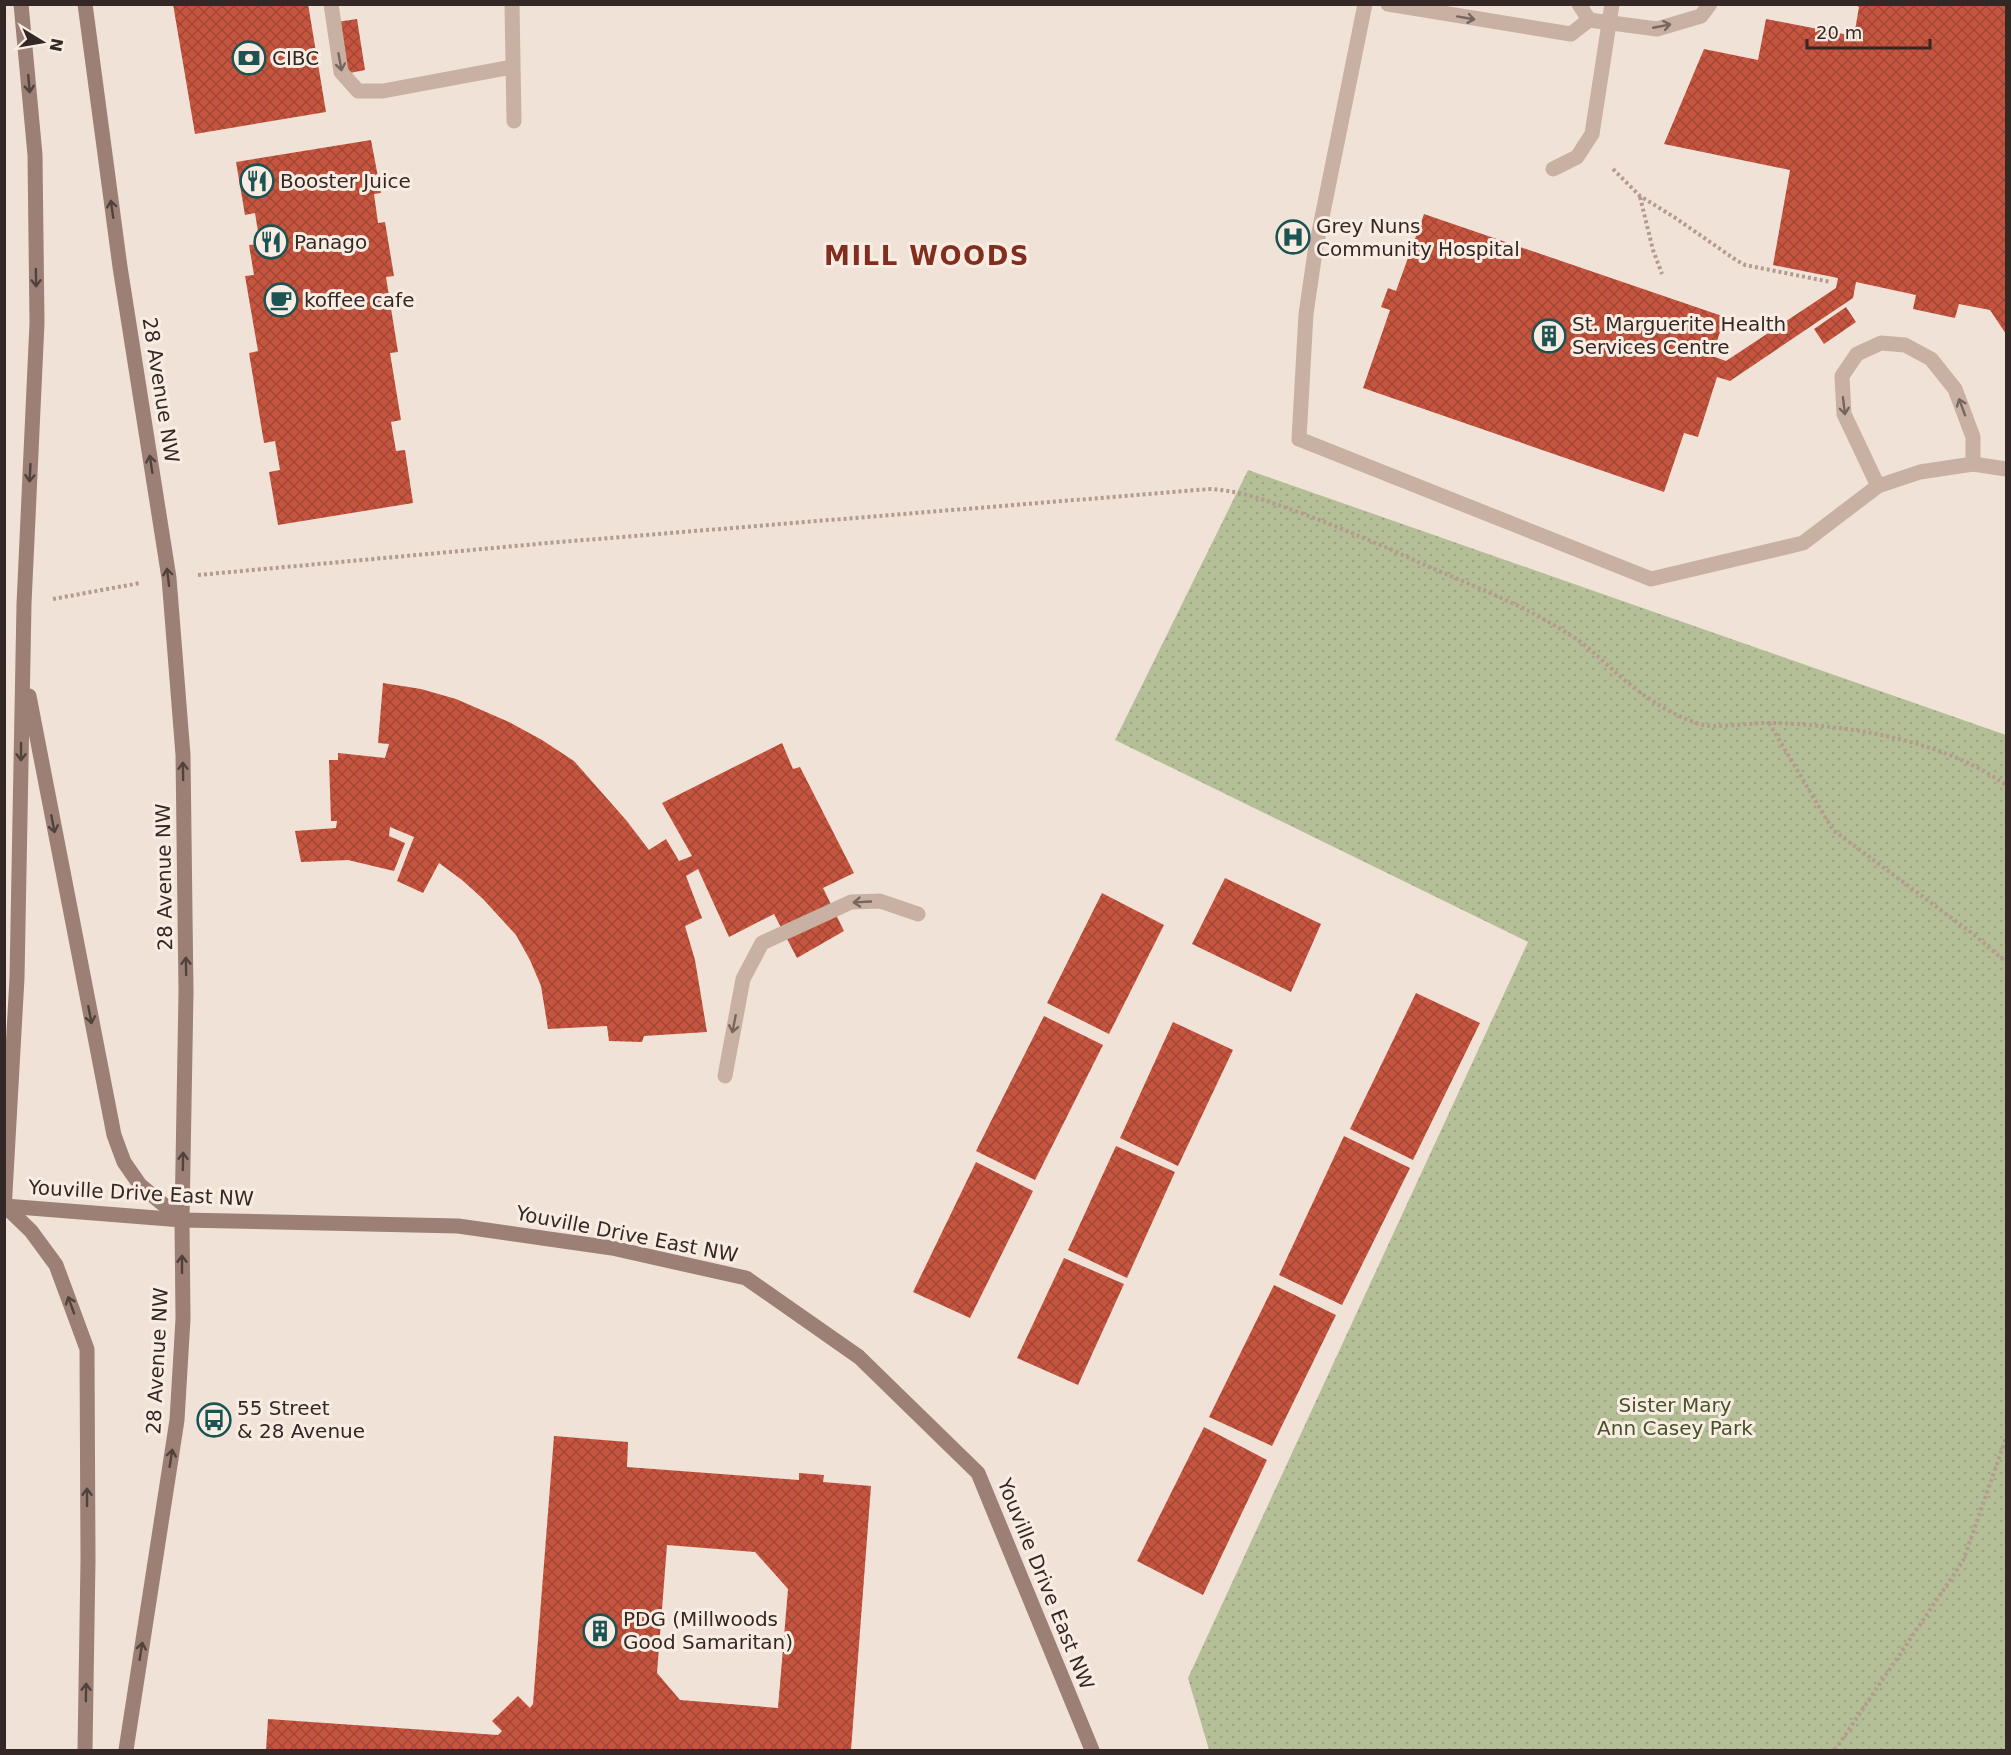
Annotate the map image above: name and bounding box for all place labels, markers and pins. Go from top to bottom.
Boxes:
bank icon: CIBC [231,40,267,76]
place label: CIBC [272,46,319,70]
restaurant icon: Booster Juice [239,163,275,199]
place label: Booster Juice [280,169,411,193]
place label: Grey Nuns Community Hospital [1316,214,1520,261]
hospital icon: Grey Nuns Community Hospital [1275,219,1311,255]
restaurant icon: Panago [253,224,289,260]
place label: Panago [294,230,367,254]
cafe icon: koffee cafe [263,282,299,318]
place label: koffee cafe [304,288,414,312]
place label: St. Marguerite Health Services Centre [1572,312,1786,359]
building icon: St. Marguerite Health Services Centre [1531,318,1567,354]
place label: 55 Street & 28 Avenue [237,1396,365,1443]
bus stop icon: 55 Street & 28 Avenue [196,1402,232,1438]
place label: PDG (Millwoods Good Samaritan) [623,1607,793,1654]
building icon: PDG (Millwoods Good Samaritan) [582,1613,618,1649]

